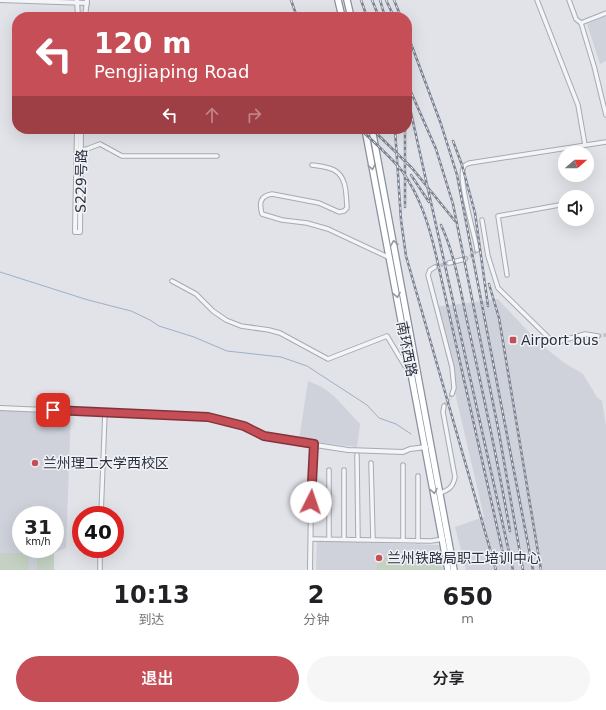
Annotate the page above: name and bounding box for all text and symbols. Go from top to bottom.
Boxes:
text: 120 m [94,27,191,60]
icon: left [28,28,80,80]
text: Pengjiaping Road [94,61,249,82]
icon: left [159,104,181,126]
icon: ahead [201,104,223,126]
icon: right [243,104,265,126]
north arrow [558,146,594,182]
map controls [558,146,594,226]
street label: S229号路 [72,149,90,213]
one-way arrow [367,164,376,170]
button: sound [558,190,594,226]
one-way arrow [390,239,398,246]
one-way arrow [392,292,401,298]
street label: 南环西路 [394,320,420,378]
place label: Airport bus [521,332,598,348]
marker: Airport bus [508,335,518,345]
pin [36,393,70,427]
icon: arrive [42,399,64,421]
place label: 兰州理工大学西校区 [43,455,169,471]
marker: 兰州理工大学西校区 [30,458,40,468]
position arrow [290,481,332,523]
one-way arrow [429,488,437,495]
speed limit sign: 40 [72,506,124,558]
text: 31 [24,515,52,539]
text: km/h [25,536,51,547]
place label: 兰州铁路局职工培训中心 [387,550,541,566]
marker: 兰州铁路局职工培训中心 [374,553,384,563]
text: 10:13 [113,581,190,609]
text: 2 [308,581,324,609]
text: 650 [443,583,493,611]
text: m [461,611,474,626]
text: 到达 [139,612,165,627]
text: 分钟 [303,612,329,627]
button: 退出 [16,656,299,702]
button: 分享 [307,656,590,702]

